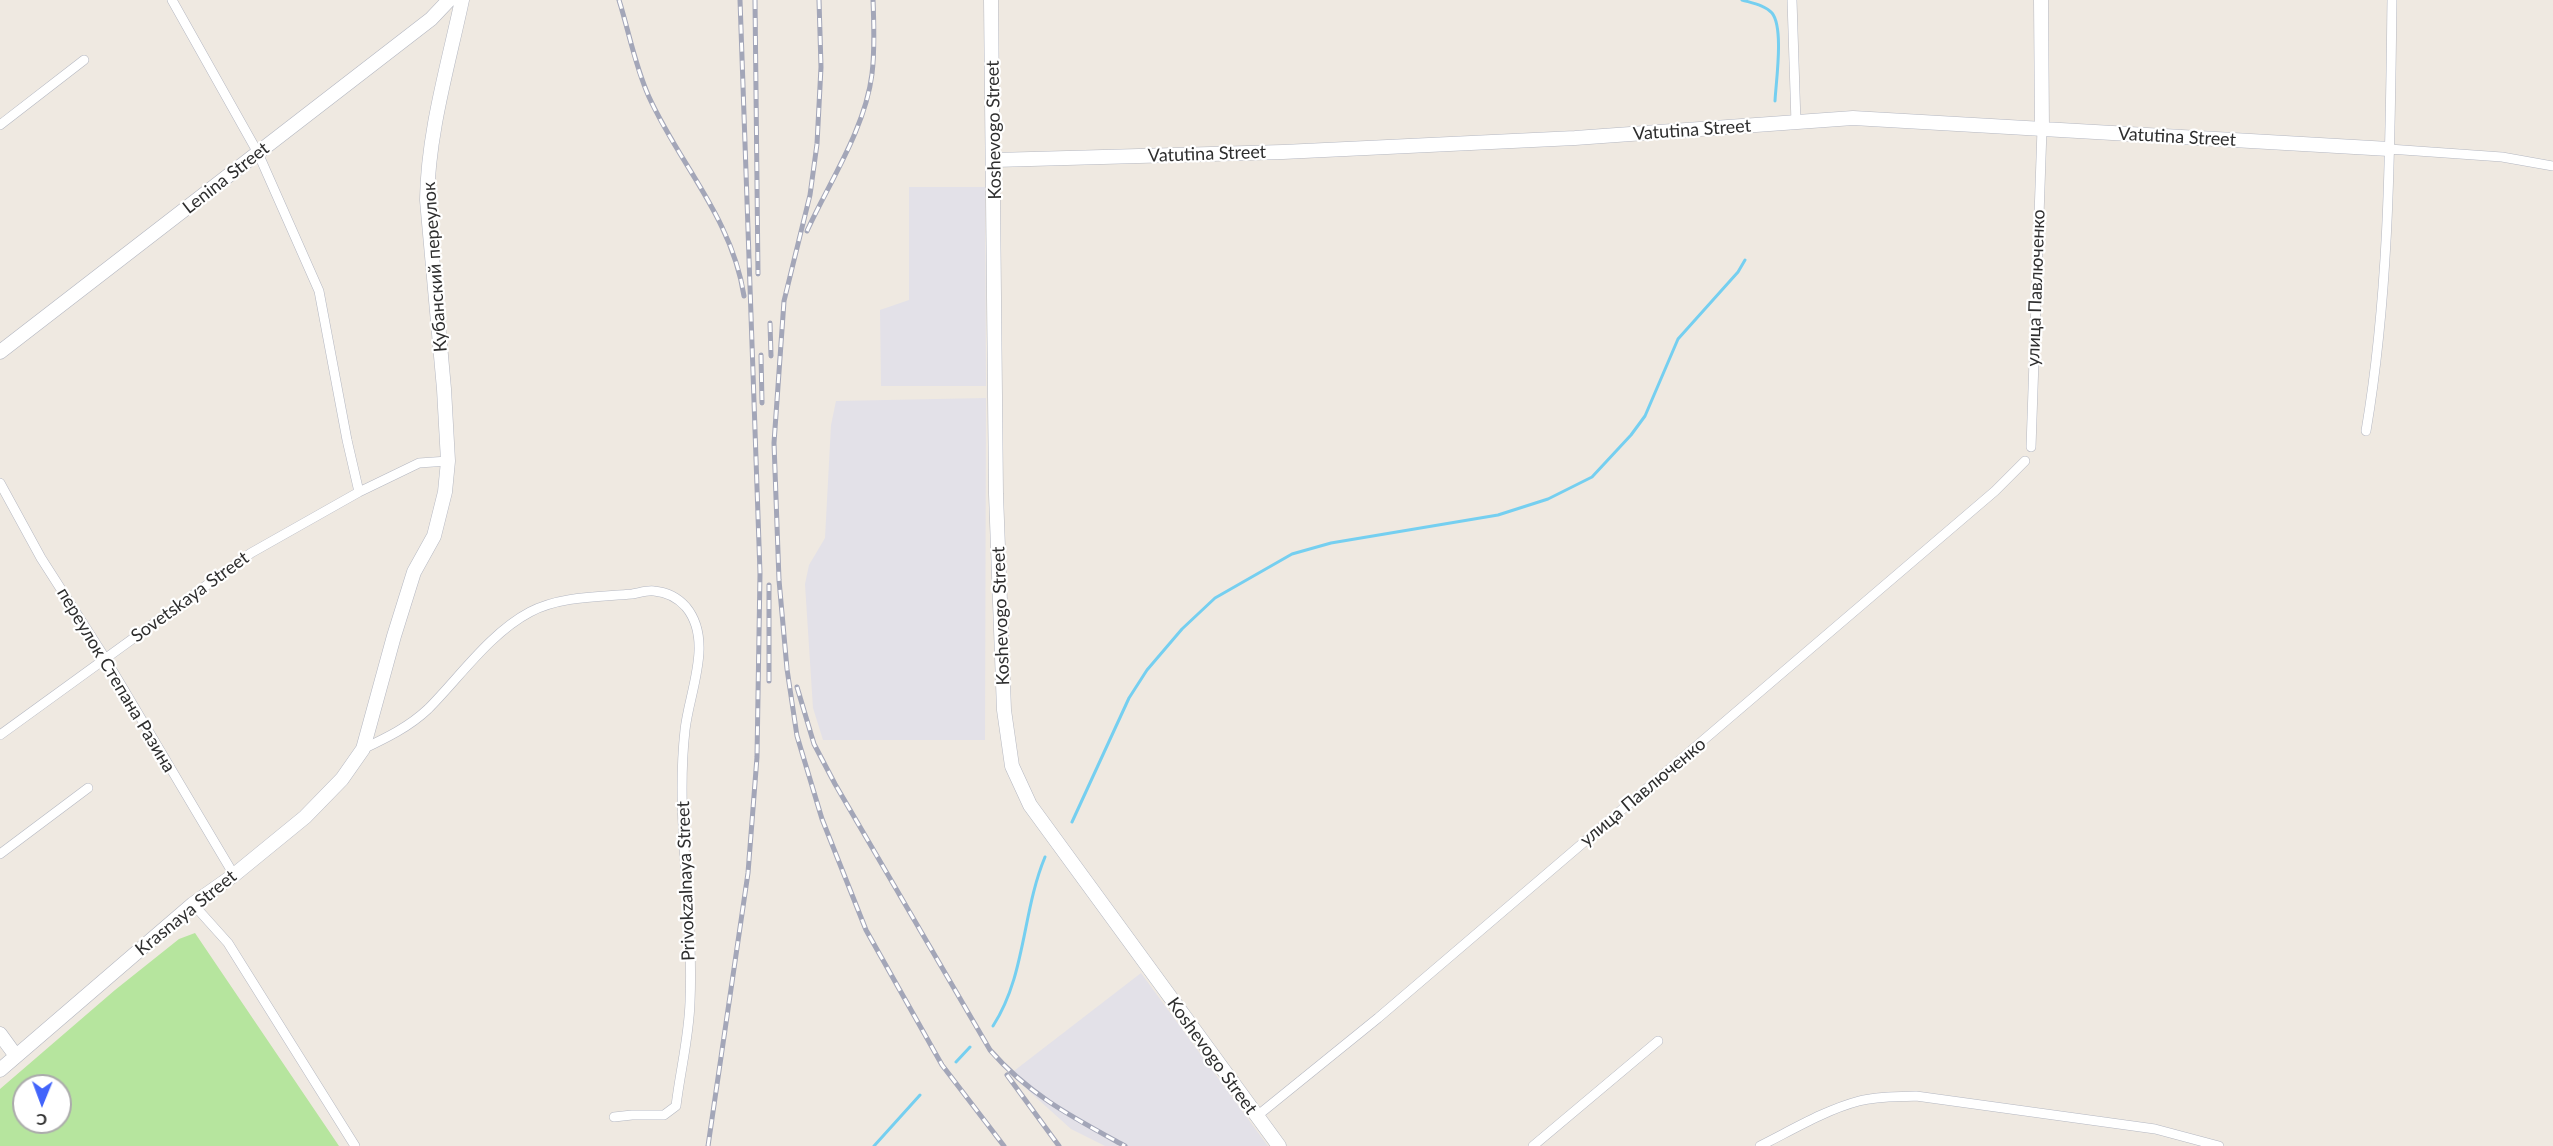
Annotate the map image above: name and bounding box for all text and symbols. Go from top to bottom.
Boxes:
street label: Koshevogo Street [982,60,1006,200]
street label: Vatutina Street [1632,115,1752,145]
street label: Vatutina Street [2117,123,2237,151]
street label: Lenina Street [179,138,273,218]
street label: Vatutina Street [1148,141,1266,167]
street label: Кубанский переулок [418,181,452,353]
street label: улица Павлюченко [2022,209,2050,367]
street label: Koshevogo Street [988,546,1014,686]
street label: Sovetskaya Street [127,547,253,647]
street label: переулок Степана Разина [52,584,180,776]
street label: улица Павлюченко [1576,733,1710,851]
street label: Privokzalnaya Street [672,801,700,961]
street label: Krasnaya Street [131,866,241,960]
street label: Koshevogo Street [1162,993,1262,1119]
north arrow [12,1074,72,1134]
text: С [36,1111,47,1130]

